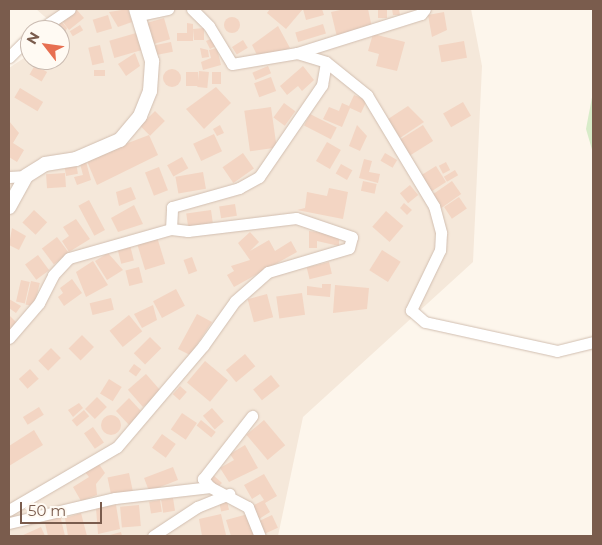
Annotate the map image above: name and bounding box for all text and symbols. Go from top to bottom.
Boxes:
north arrow [20,20,70,70]
text: N [22,29,43,47]
scale bar [22,492,105,524]
text: 50 m [28,501,66,520]

